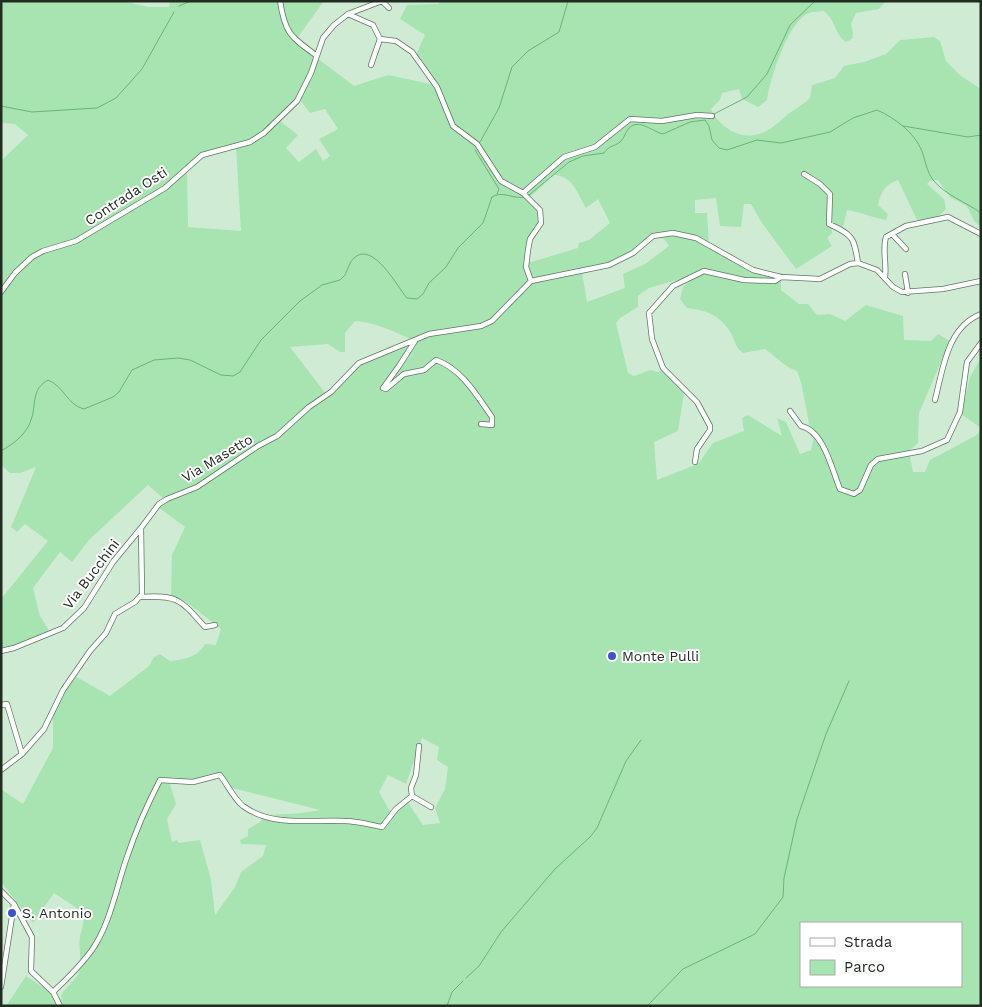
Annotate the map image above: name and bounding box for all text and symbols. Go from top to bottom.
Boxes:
street label: Contrada Osti [82,164,170,228]
street label: Via Masetto [179,431,255,485]
street label: Via Bucchini [60,536,122,612]
place label: Monte Pulli [622,648,699,664]
marker: Monte Pulli [606,650,618,662]
place label: S. Antonio [22,905,92,921]
marker: S. Antonio [6,907,18,919]
legend [800,922,962,987]
text: Strada [844,933,893,951]
text: Parco [844,958,885,976]

